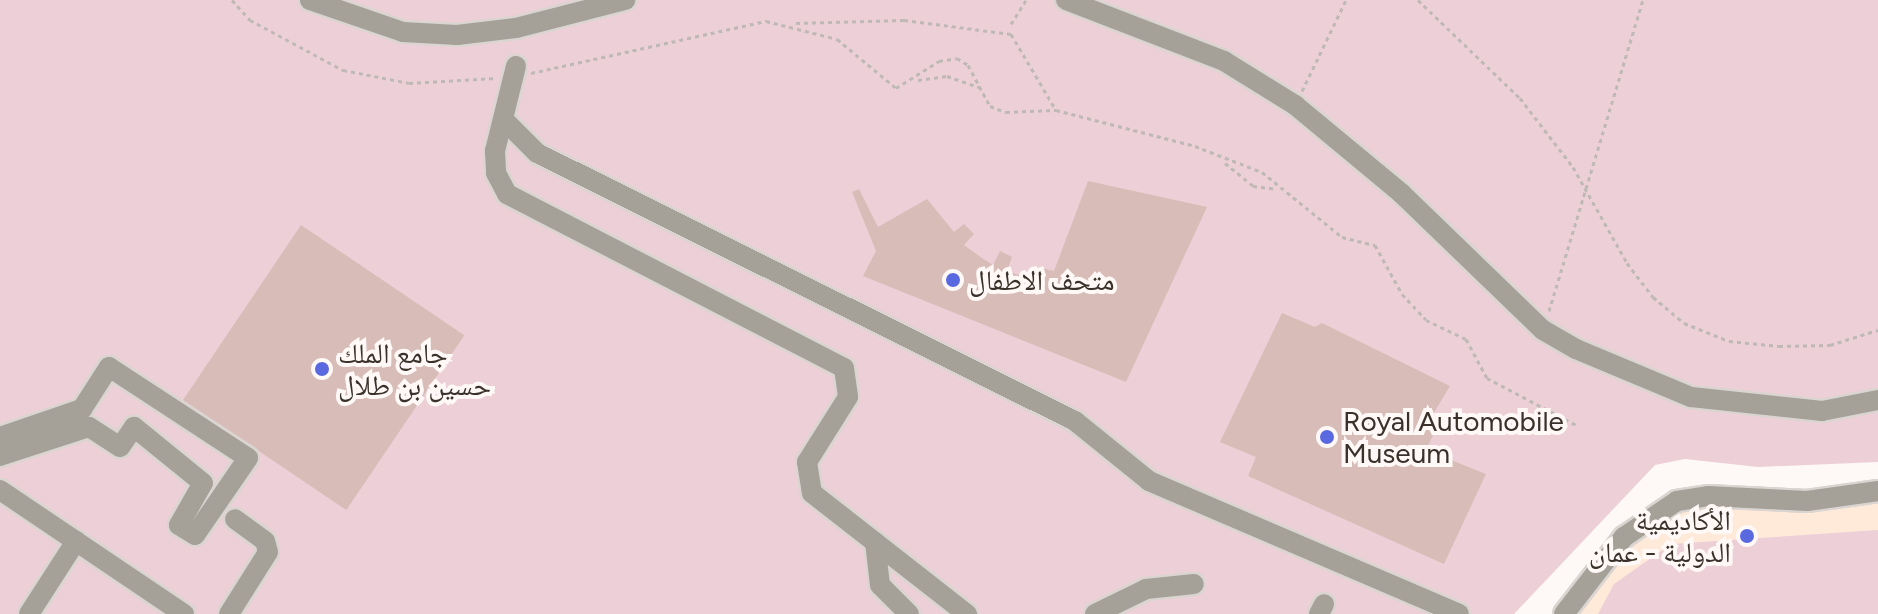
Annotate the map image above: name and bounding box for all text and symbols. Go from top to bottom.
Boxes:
place label: متحف الاطفال [969,263,1115,297]
marker: متحف الاطفال [944,271,962,289]
place label: جامع الملك حسين بن طلال [338,336,491,402]
marker: جامع الملك حسين بن طلال [313,360,331,378]
place label: Royal Automobile Museum [1343,404,1564,470]
marker: Royal Automobile Museum [1318,428,1336,446]
place label: الأكاديمية الدولية - عمان [1589,503,1731,569]
marker: الأكاديمية الدولية - عمان [1738,527,1756,545]

